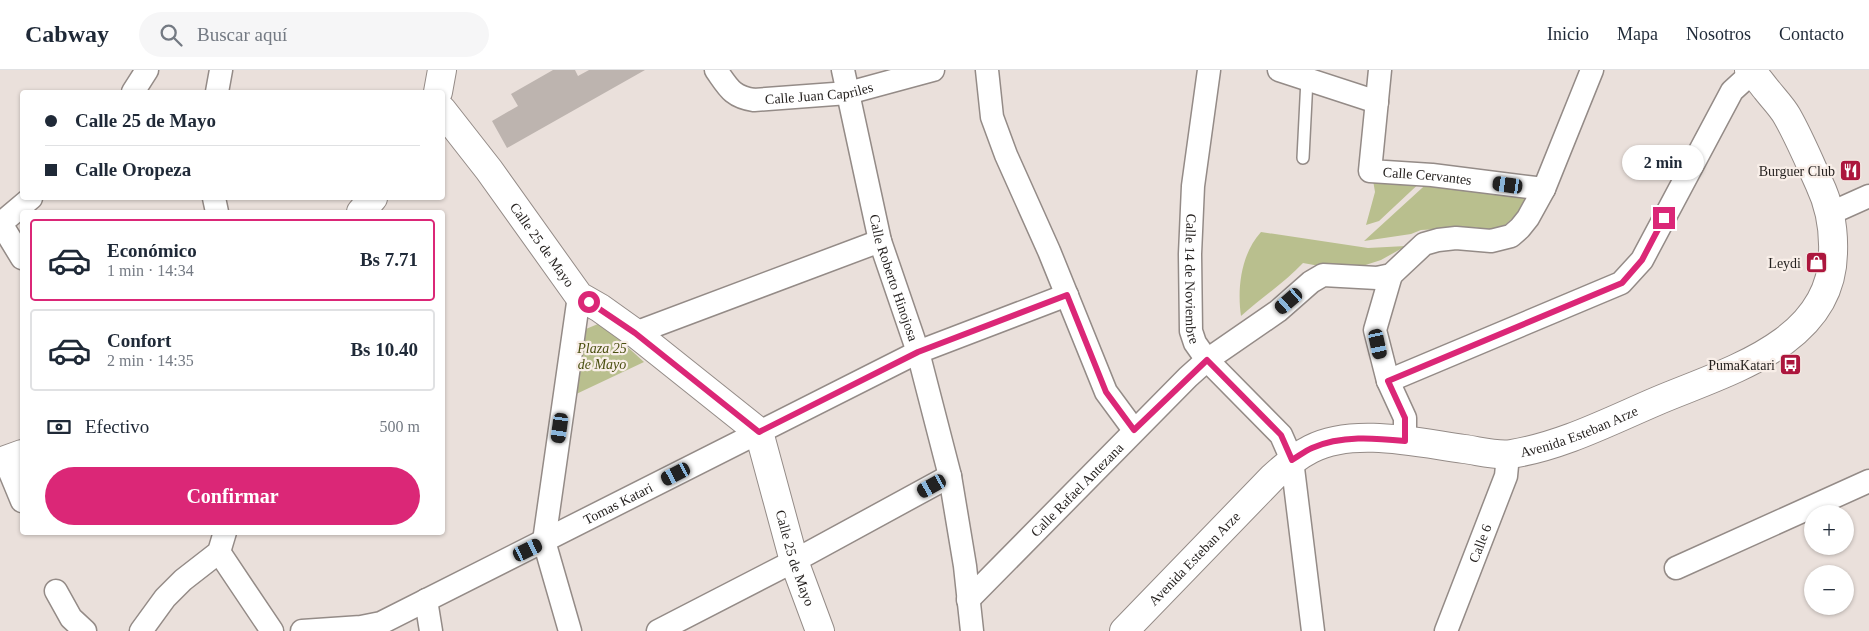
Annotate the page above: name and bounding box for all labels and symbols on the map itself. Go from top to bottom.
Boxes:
street label: Calle Juan Capriles [764,79,875,107]
callout: 2 min [1623,146,1705,180]
restaurant icon: Burguer Club [1839,159,1863,183]
street label: Calle Cervantes [1382,164,1473,187]
place label: Burguer Club [1759,164,1835,179]
car [1492,175,1523,195]
street label: Calle 25 de Mayo [507,200,577,290]
route end [1653,207,1675,229]
street label: Calle Roberto Hinojosa [867,213,921,344]
street label: Calle 14 de Noviembre [1182,213,1202,346]
shop icon: Leydi [1805,251,1829,275]
place label: Leydi [1768,256,1801,271]
car [1272,285,1305,317]
route start [578,291,600,313]
car [1367,328,1388,360]
park label: Plaza 25 de Mayo [576,341,627,372]
bus stop icon: PumaKatari [1779,353,1803,377]
place label: PumaKatari [1708,358,1775,373]
street label: Avenida Esteban Arze [1519,403,1640,460]
car [550,412,569,444]
street label: Calle Rafael Antezana [1028,439,1127,540]
car [659,461,692,487]
car [915,472,948,500]
street label: Tomas Katari [581,480,655,527]
street label: Calle 25 de Mayo [773,508,818,608]
street label: Avenida Esteban Arze [1146,509,1243,608]
street label: Calle 6 [1466,522,1494,565]
car [511,537,544,563]

